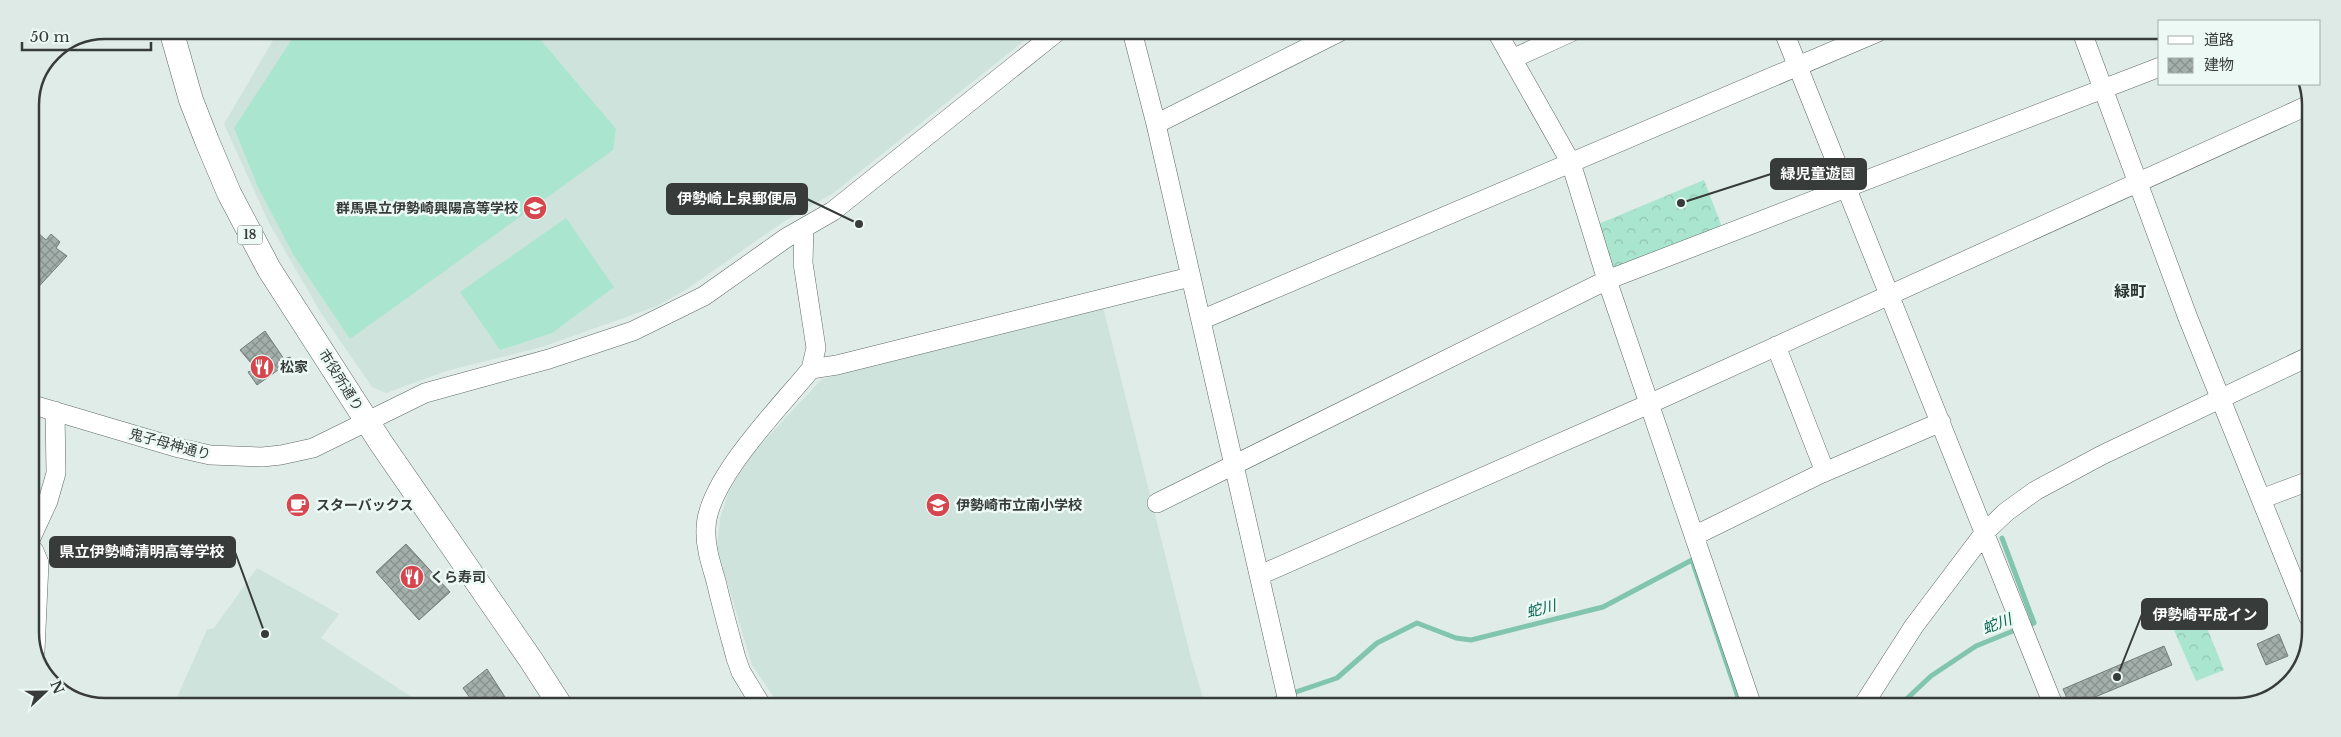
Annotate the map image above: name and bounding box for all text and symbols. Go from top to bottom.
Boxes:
scale bar [22,20,151,52]
legend [2158,20,2321,85]
text: 50 m [30,27,70,46]
text: 道路 [2204,30,2234,49]
text: 建物 [2204,55,2234,74]
callout: 緑児童遊園 [1771,159,1866,189]
text: 緑児童遊園 [1780,164,1856,183]
callout: 伊勢崎上泉郵便局 [667,184,807,214]
text: 伊勢崎上泉郵便局 [677,189,797,208]
school or university icon: 群馬県立伊勢崎興陽高等学校 [522,195,548,221]
place label: 群馬県立伊勢崎興陽高等学校 [336,199,518,217]
road number: 18 [238,226,262,244]
district label: 緑町 [2114,281,2146,301]
street label: 市役所通り [315,346,367,414]
restaurant icon: 松家 [249,354,275,380]
place label: 松家 [280,358,308,376]
street label: 鬼子母神通り [127,424,213,464]
cafe icon: スターバックス [285,492,311,518]
school or university icon: 伊勢崎市立南小学校 [925,492,951,518]
place label: スターバックス [316,496,413,514]
place label: 伊勢崎市立南小学校 [956,496,1082,514]
callout: 県立伊勢崎清明高等学校 [50,537,235,567]
text: 県立伊勢崎清明高等学校 [59,542,225,561]
restaurant icon: くら寿司 [399,564,425,590]
place label: くら寿司 [430,568,486,586]
water label: 蛇川 [1524,595,1560,621]
callout: 伊勢崎平成イン [2142,599,2267,629]
text: 伊勢崎平成イン [2152,605,2258,624]
water label: 蛇川 [1979,609,2016,638]
north arrow [20,667,70,717]
text: N [46,678,68,697]

